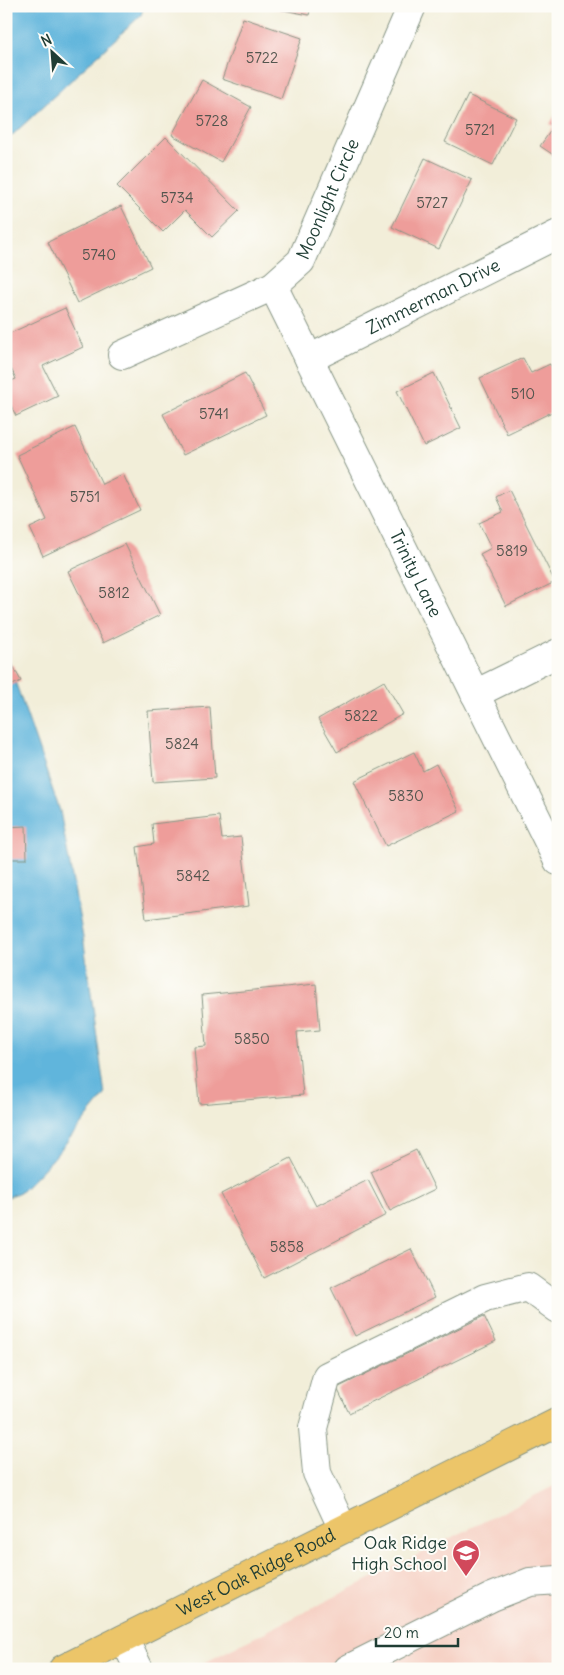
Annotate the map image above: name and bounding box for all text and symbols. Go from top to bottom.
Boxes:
north arrow [28,28,78,78]
text: N [38,30,55,51]
house number: 5722 [246,48,278,67]
house number: 5728 [196,111,228,130]
house number: 5721 [465,120,495,139]
street label: Moonlight Circle [291,135,364,263]
house number: 5734 [160,188,194,207]
house number: 5727 [416,193,448,212]
house number: 5740 [82,245,116,264]
street label: Zimmerman Drive [362,253,504,339]
house number: 510 [511,384,535,403]
house number: 5741 [199,404,229,423]
house number: 5751 [70,487,100,506]
street label: Trinity Lane [385,526,447,621]
house number: 5819 [496,541,528,560]
house number: 5812 [98,583,130,602]
house number: 5822 [344,706,378,725]
house number: 5824 [165,734,199,753]
house number: 5830 [388,786,424,805]
house number: 5842 [176,866,210,885]
house number: 5850 [234,1029,270,1048]
house number: 5858 [270,1237,304,1256]
street label: West Oak Ridge Road [173,1523,339,1621]
place label: Oak Ridge High School [352,1531,447,1575]
school or university icon: Oak Ridge High School [451,1538,481,1577]
scale bar [376,1615,459,1647]
text: 20 m [384,1623,419,1642]

